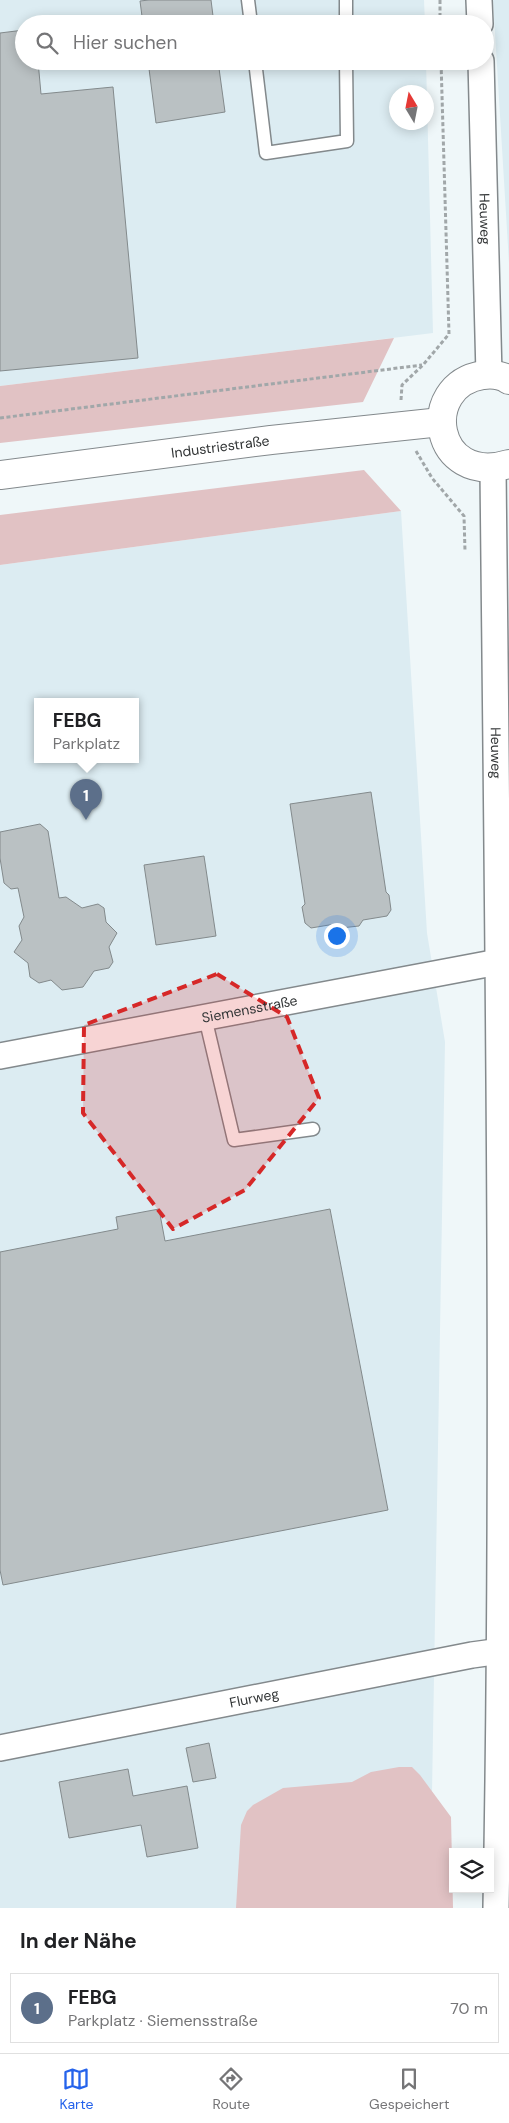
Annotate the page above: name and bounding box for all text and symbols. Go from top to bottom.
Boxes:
search box [15,15,494,70]
icon: search [33,29,61,57]
text: Hier suchen [73,30,177,55]
north arrow [389,85,434,130]
street label: Heuweg [475,193,495,245]
street label: Industriestraße [170,431,270,462]
popup [34,698,139,763]
text: FEBG [53,708,101,733]
street label: Heuweg [487,727,505,779]
text: Parkplatz [53,733,120,754]
pin: 1 [70,779,102,820]
your location [324,923,350,949]
street label: Siemensstraße [200,991,299,1027]
street label: Flurweg [228,1684,281,1712]
map controls [449,1848,494,1893]
button: layers [449,1848,494,1893]
text: In der Nähe [20,1927,137,1955]
text: FEBG [68,1985,117,2010]
text: 1 [34,1998,40,2019]
text: 70 m [450,1998,488,2019]
text: Parkplatz · Siemensstraße [68,2010,258,2031]
tab: Karte [60,2065,93,2113]
tab: Route [213,2065,250,2113]
tab: Gespeichert [369,2065,449,2113]

